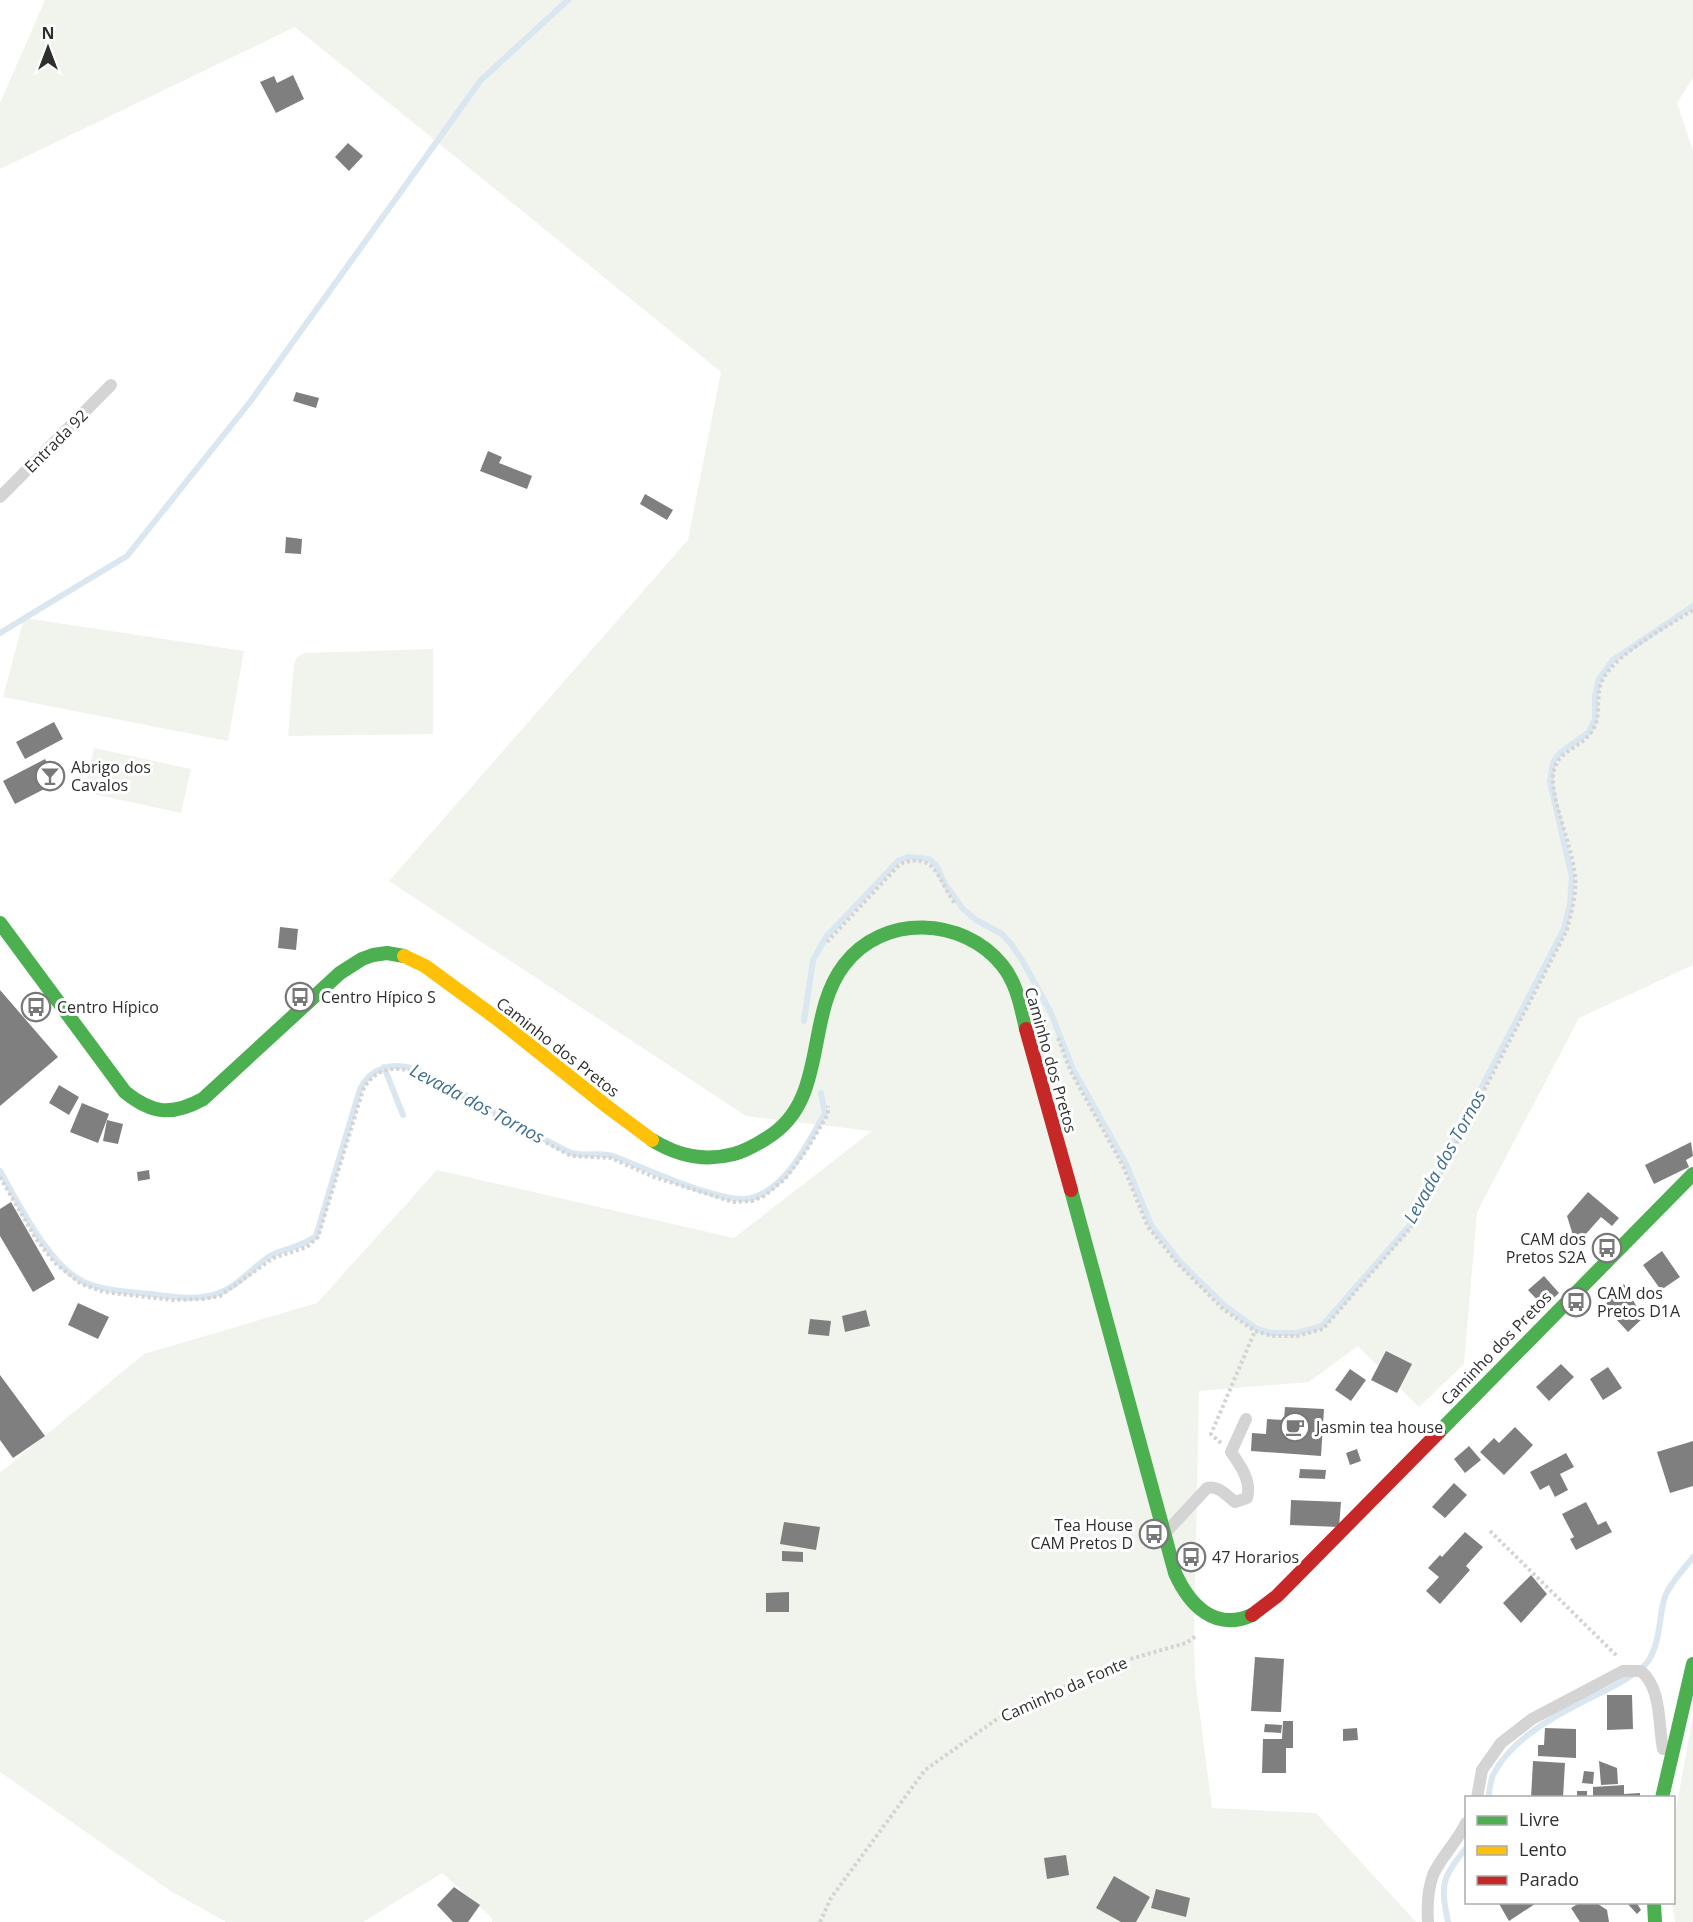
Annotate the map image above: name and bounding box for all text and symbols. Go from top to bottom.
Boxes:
north arrow [18,18,78,78]
text: N [41,22,55,44]
street label: Entrada 92 [20,405,92,477]
place label: Abrigo dos Cavalos [71,756,151,796]
bar icon: Abrigo dos Cavalos [34,760,66,792]
bus stop icon: Centro Hípico S [284,981,316,1013]
street label: Caminho dos Pretos [1020,985,1082,1135]
place label: Centro Hípico S [321,986,436,1008]
bus stop icon: Centro Hípico [20,991,52,1023]
street label: Caminho dos Pretos [492,992,624,1102]
place label: Centro Hípico [57,996,159,1018]
water label: Levada dos Tornos [406,1058,549,1149]
water label: Levada dos Tornos [1398,1085,1491,1227]
place label: CAM dos Pretos S2A [1506,1228,1587,1268]
bus stop icon: CAM dos Pretos S2A [1591,1232,1623,1264]
place label: CAM dos Pretos D1A [1597,1282,1681,1322]
street label: Caminho dos Pretos [1436,1286,1556,1410]
bus stop icon: CAM dos Pretos D1A [1560,1286,1592,1318]
cafe icon: Jasmin tea house [1279,1411,1311,1443]
place label: Jasmin tea house [1314,1416,1443,1438]
place label: Tea House CAM Pretos D [1030,1514,1133,1554]
bus stop icon: Tea House CAM Pretos D [1138,1518,1170,1550]
bus stop icon: 47 Horarios [1175,1541,1207,1573]
place label: 47 Horarios [1212,1546,1299,1568]
street label: Caminho da Fonte [997,1651,1131,1727]
legend [1465,1796,1675,1904]
text: Livre [1519,1807,1559,1831]
text: Lento [1519,1837,1567,1861]
text: Parado [1519,1867,1579,1891]

